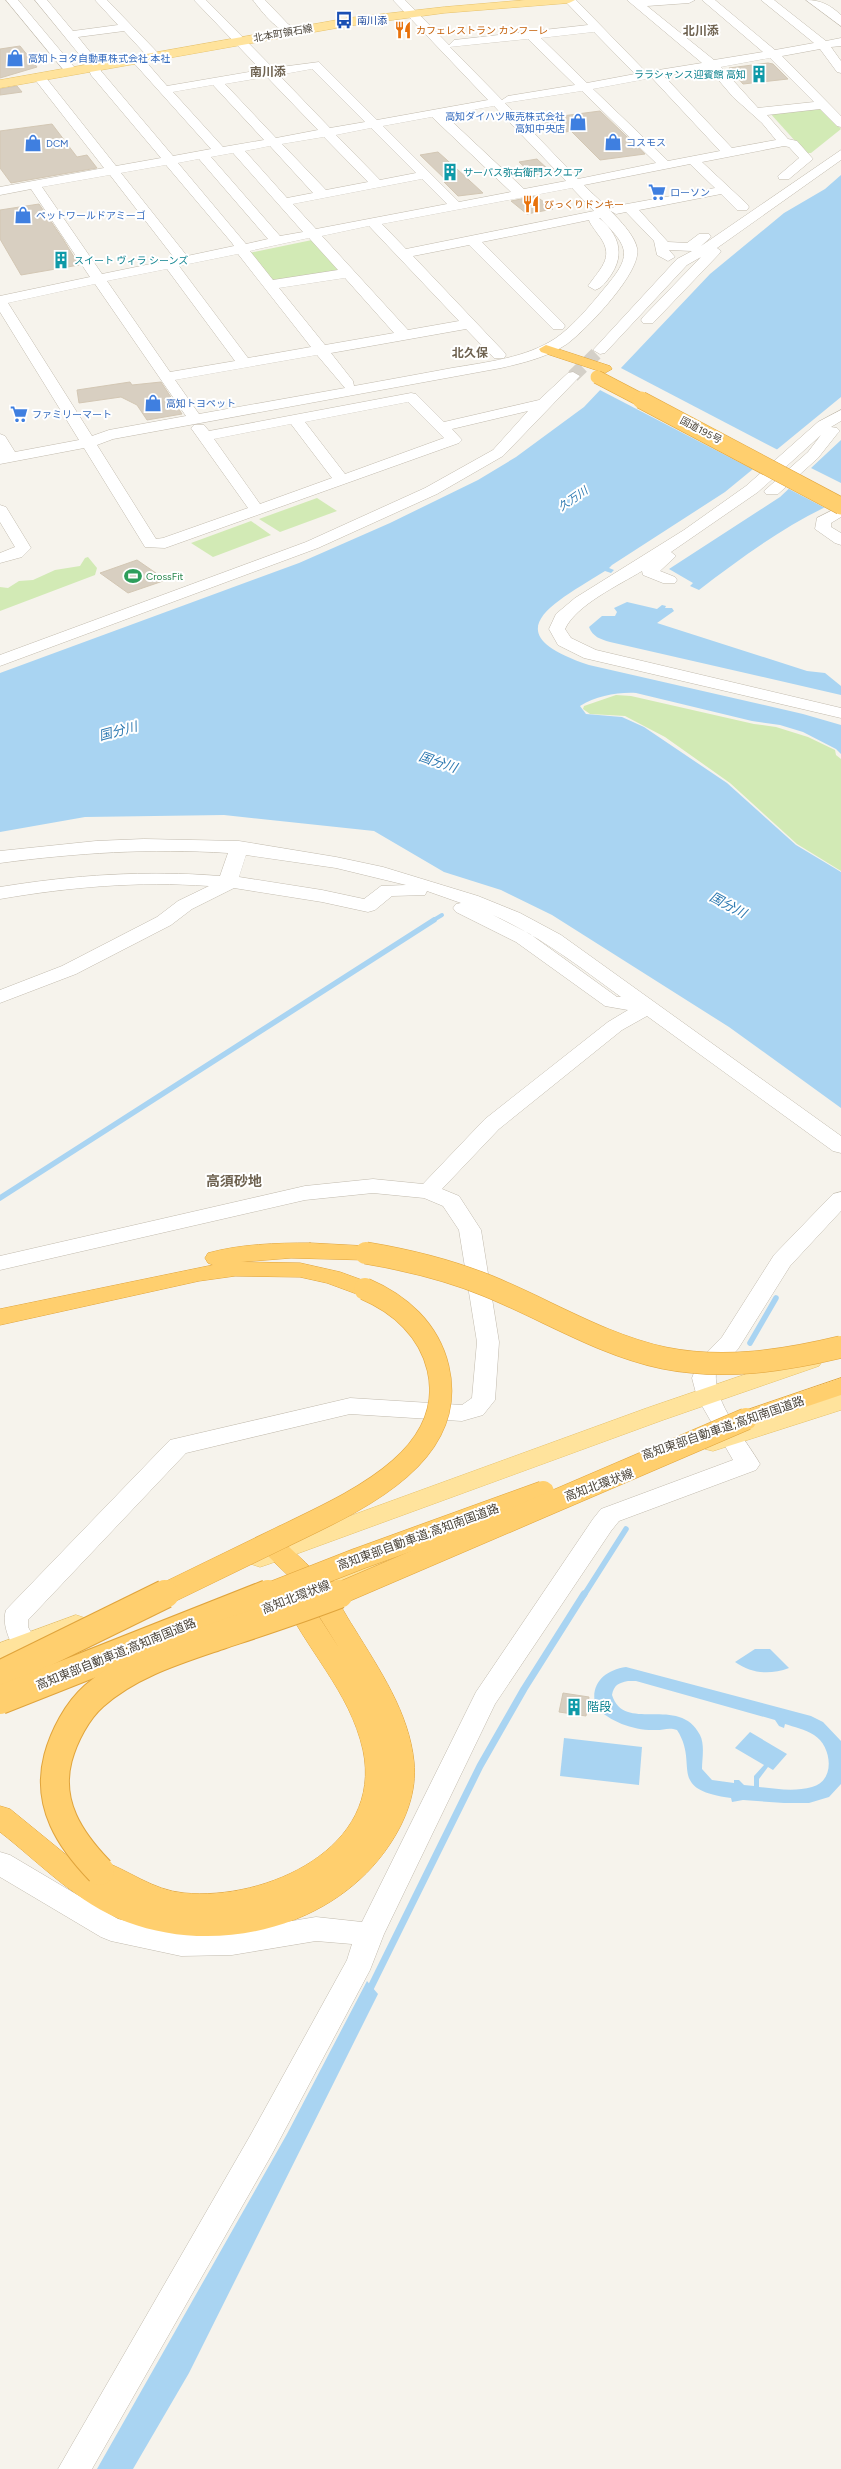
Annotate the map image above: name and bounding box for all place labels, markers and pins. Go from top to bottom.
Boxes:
bus stop icon: 南川添 [334,10,354,30]
place label: 南川添 [357,14,387,27]
restaurant icon: カフェレストラン カンフーレ [393,20,413,40]
place label: カフェレストラン カンフーレ [416,24,548,37]
shop icon: 高知トヨタ自動車株式会社 本社 [5,48,25,68]
place label: 高知トヨタ自動車株式会社 本社 [28,52,170,65]
building icon: ララシャンス迎賓館 高知 [749,64,769,84]
place label: ララシャンス迎賓館 高知 [634,68,746,81]
place label: 高知ダイハツ販売株式会社 高知中央店 [445,110,565,135]
shop icon: 高知ダイハツ販売株式会社 高知中央店 [568,112,588,132]
shop icon: コスモス [603,132,623,152]
shop icon: DCM [23,133,43,153]
place label: コスモス [626,136,666,149]
place label: DCM [46,137,69,150]
building icon: サーパス弥右衛門スクエア [440,162,460,182]
place label: サーパス弥右衛門スクエア [463,166,583,179]
supermarket icon: ローソン [647,182,667,202]
place label: ローソン [670,186,710,199]
restaurant icon: びっくりドンキー [521,194,541,214]
place label: びっくりドンキー [544,198,624,211]
shop icon: ペットワールドアミーゴ [13,205,33,225]
place label: ペットワールドアミーゴ [36,209,146,222]
building icon: スイート ヴィラ シーンズ [51,250,71,270]
place label: スイート ヴィラ シーンズ [74,254,188,267]
shop icon: 高知トヨペット [143,393,163,413]
place label: 高知トヨペット [166,397,236,410]
supermarket icon: ファミリーマート [9,404,29,424]
place label: ファミリーマート [32,408,112,421]
sports icon: CrossFit [123,566,143,586]
place label: CrossFit [146,570,183,583]
building icon: 階段 [564,1697,584,1717]
place label: 階段 [587,1700,611,1714]

